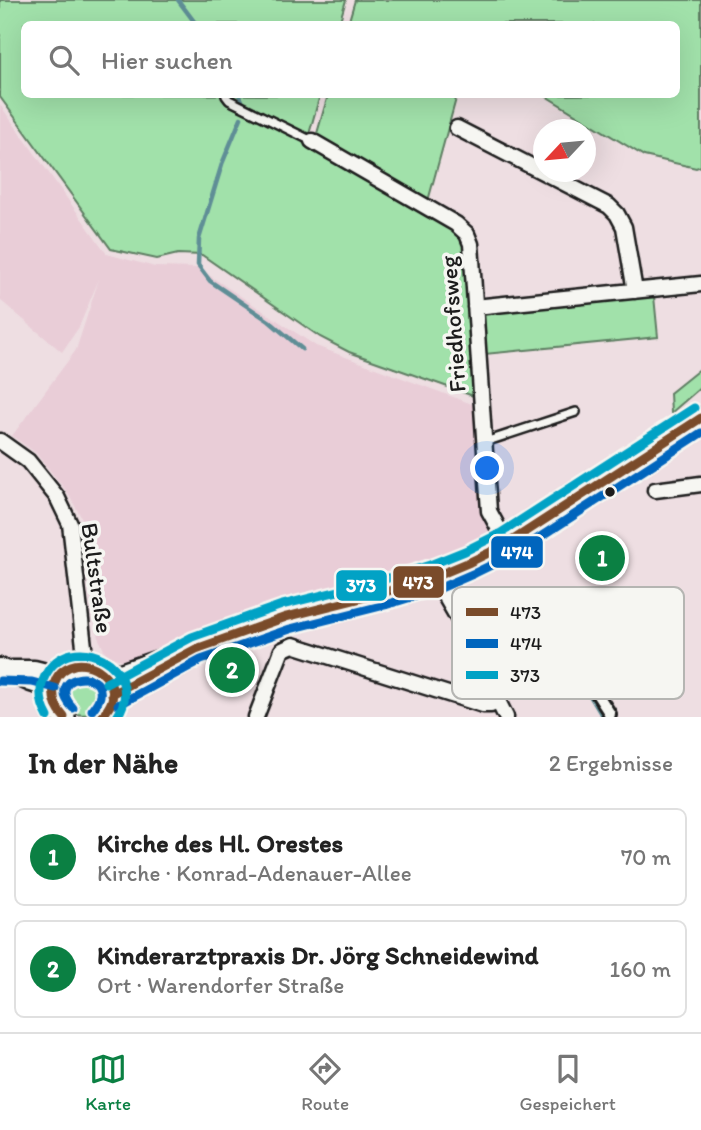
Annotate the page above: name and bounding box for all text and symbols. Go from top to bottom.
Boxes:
search box [21,21,680,98]
icon: search [45,41,83,79]
text: Hier suchen [101,44,233,76]
north arrow [533,119,596,182]
street label: Friedhofsweg [433,254,472,393]
your location [470,451,504,485]
unlabelled marker [603,485,617,499]
street label: Bultstraße [75,521,120,635]
pin: 1 [579,532,625,584]
line badge: 474 [490,535,544,569]
text: 474 [501,541,534,564]
line badge: 473 [392,565,445,599]
line badge: 373 [335,569,388,602]
text: 473 [402,571,434,594]
text: 373 [346,574,376,597]
legend [452,587,684,699]
text: 473 [510,601,541,624]
text: 474 [510,632,542,655]
pin: 2 [209,644,255,696]
text: 373 [510,664,540,687]
text: In der Nähe [28,744,178,781]
text: 2 Ergebnisse [549,749,673,777]
text: Kirche des Hl. Orestes [97,827,343,859]
text: 1 [48,843,58,871]
text: 70 m [621,843,671,871]
text: Kirche · Konrad-Adenauer-Allee [97,859,412,887]
text: Kinderarztpraxis Dr. Jörg Schneidewind [97,939,539,971]
text: 2 [47,955,59,983]
text: 160 m [609,955,671,983]
text: Ort · Warendorfer Straße [97,971,344,999]
tab: Karte [85,1050,131,1115]
tab: Route [301,1050,349,1115]
tab: Gespeichert [519,1050,616,1115]

